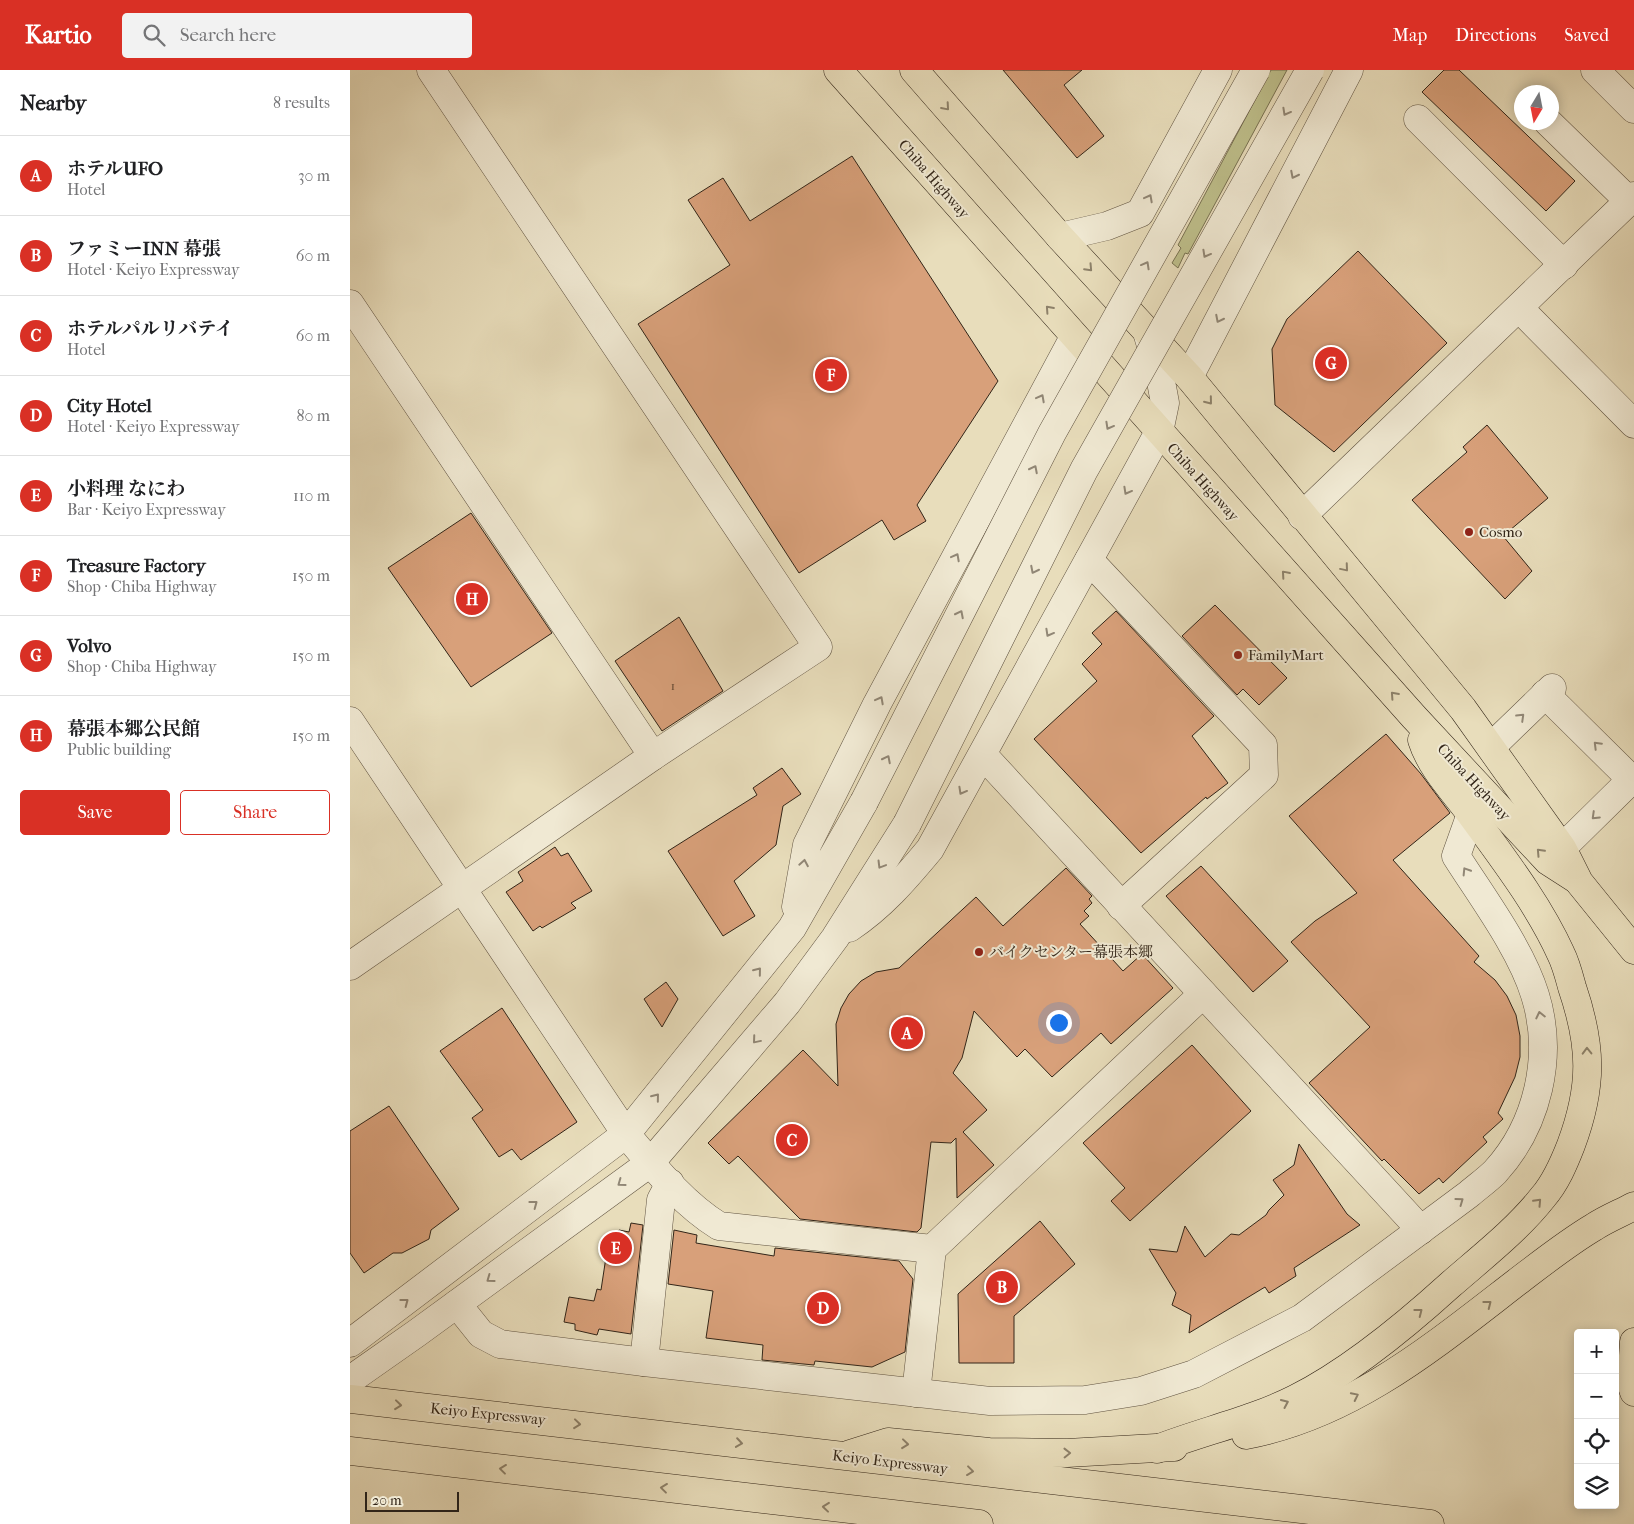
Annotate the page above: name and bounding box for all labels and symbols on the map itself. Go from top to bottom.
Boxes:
north arrow [1514,85,1559,130]
one-way arrow [940,101,949,110]
one-way arrow [1282,107,1292,116]
street label: Chiba Highway [895,136,974,223]
one-way arrow [1290,170,1300,179]
one-way arrow [1143,194,1153,203]
one-way arrow [1202,249,1212,258]
one-way arrow [1083,262,1092,271]
one-way arrow [1140,262,1150,271]
one-way arrow [1046,306,1055,315]
one-way arrow [1215,314,1225,323]
pin: G [1315,344,1347,382]
pin: F [815,356,847,394]
one-way arrow [1035,394,1045,403]
one-way arrow [1203,396,1212,405]
one-way arrow [1105,421,1115,430]
street label: Chiba Highway [1163,439,1243,526]
one-way arrow [1028,465,1038,474]
one-way arrow [1123,485,1133,494]
place label: Cosmo [1479,523,1523,541]
marker: Cosmo [1463,526,1475,538]
one-way arrow [950,553,960,562]
one-way arrow [1340,562,1349,571]
one-way arrow [1030,565,1040,574]
one-way arrow [1282,571,1291,580]
pin: H [456,580,488,618]
one-way arrow [954,610,964,619]
one-way arrow [1045,628,1055,637]
place label: FamilyMart [1248,646,1324,664]
marker: FamilyMart [1232,649,1244,661]
house number: 1 [671,679,675,693]
one-way arrow [1391,692,1400,701]
one-way arrow [874,696,884,705]
one-way arrow [1516,714,1525,723]
street label: Chiba Highway [1434,740,1515,825]
one-way arrow [1594,742,1603,751]
one-way arrow [880,755,890,764]
one-way arrow [959,785,969,794]
one-way arrow [1591,810,1600,819]
one-way arrow [1537,849,1546,858]
one-way arrow [799,858,809,867]
one-way arrow [878,860,888,869]
one-way arrow [1463,868,1472,877]
place label: バイクセンター幕張本郷 [989,943,1153,961]
marker: バイクセンター幕張本郷 [973,946,985,958]
one-way arrow [752,968,760,977]
your location [1046,1010,1072,1036]
one-way arrow [1535,1010,1546,1019]
pin: A [891,1014,923,1052]
one-way arrow [754,1034,762,1043]
one-way arrow [1582,1047,1592,1054]
one-way arrow [650,1094,658,1103]
pin: C [776,1121,808,1159]
one-way arrow [617,1177,627,1186]
one-way arrow [1454,1198,1464,1207]
one-way arrow [1532,1199,1541,1208]
one-way arrow [528,1201,538,1210]
pin: E [600,1229,632,1267]
pin: B [986,1268,1018,1306]
one-way arrow [487,1274,496,1282]
pin: D [807,1289,839,1327]
one-way arrow [399,1300,408,1308]
one-way arrow [1482,1301,1492,1310]
one-way arrow [1413,1310,1422,1318]
one-way arrow [1349,1392,1358,1402]
one-way arrow [395,1399,403,1410]
street label: Keiyo Expressway [429,1399,548,1429]
one-way arrow [1280,1399,1289,1410]
one-way arrow [574,1418,582,1429]
one-way arrow [735,1437,743,1448]
one-way arrow [901,1438,909,1449]
street label: Keiyo Expressway [831,1446,950,1478]
one-way arrow [1063,1447,1071,1458]
one-way arrow [499,1464,507,1475]
one-way arrow [966,1465,974,1476]
one-way arrow [660,1483,668,1494]
scale bar [365,1489,459,1512]
one-way arrow [821,1502,829,1513]

